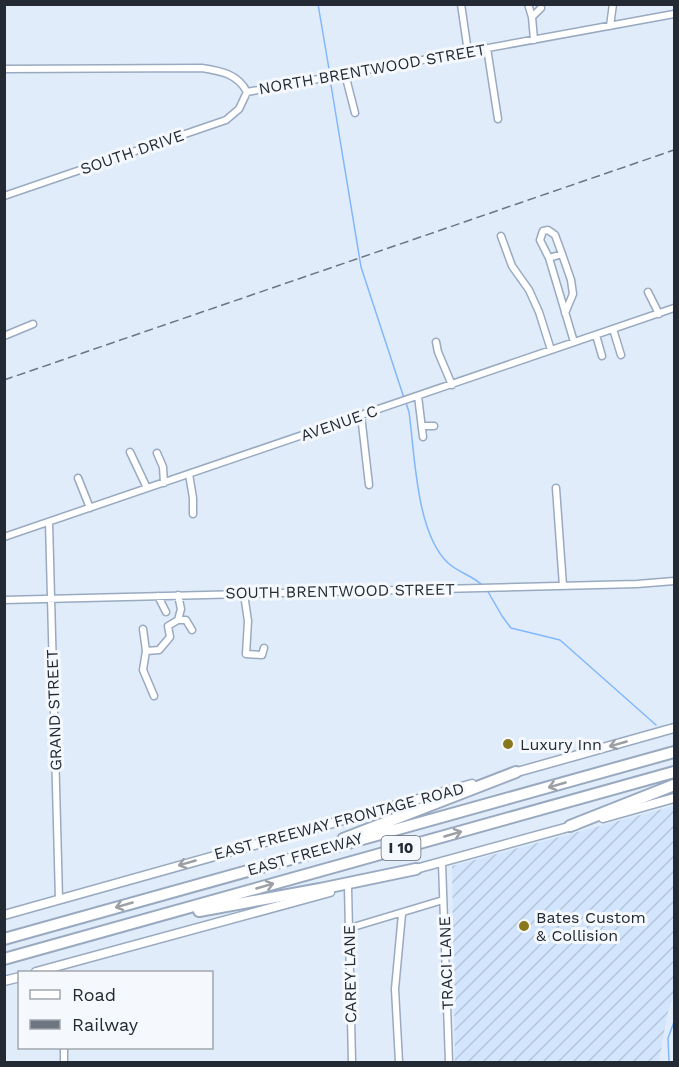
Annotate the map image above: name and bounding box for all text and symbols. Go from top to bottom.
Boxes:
street label: NORTH BRENTWOOD STREET [257,40,487,98]
street label: SOUTH DRIVE [78,125,186,179]
street label: AVENUE C [298,401,380,445]
street label: SOUTH BRENTWOOD STREET [225,579,455,603]
street label: GRAND STREET [42,649,66,771]
place label: Luxury Inn [520,735,602,754]
marker: Luxury Inn [501,737,515,751]
one-way arrow [609,738,628,750]
street label: EAST FREEWAY FRONTAGE ROAD [211,778,467,864]
one-way arrow [548,780,567,791]
street label: EAST FREEWAY [245,828,365,880]
one-way arrow [443,828,462,839]
road number: I 10 [382,836,420,860]
one-way arrow [178,858,197,869]
one-way arrow [255,880,274,891]
one-way arrow [115,900,134,911]
place label: Bates Custom & Collision [536,908,646,945]
street label: TRACI LANE [435,916,457,1010]
marker: Bates Custom & Collision [517,919,531,933]
street label: CAREY LANE [340,925,360,1023]
legend [18,971,213,1049]
text: Road [72,984,116,1005]
text: Railway [72,1014,139,1035]

